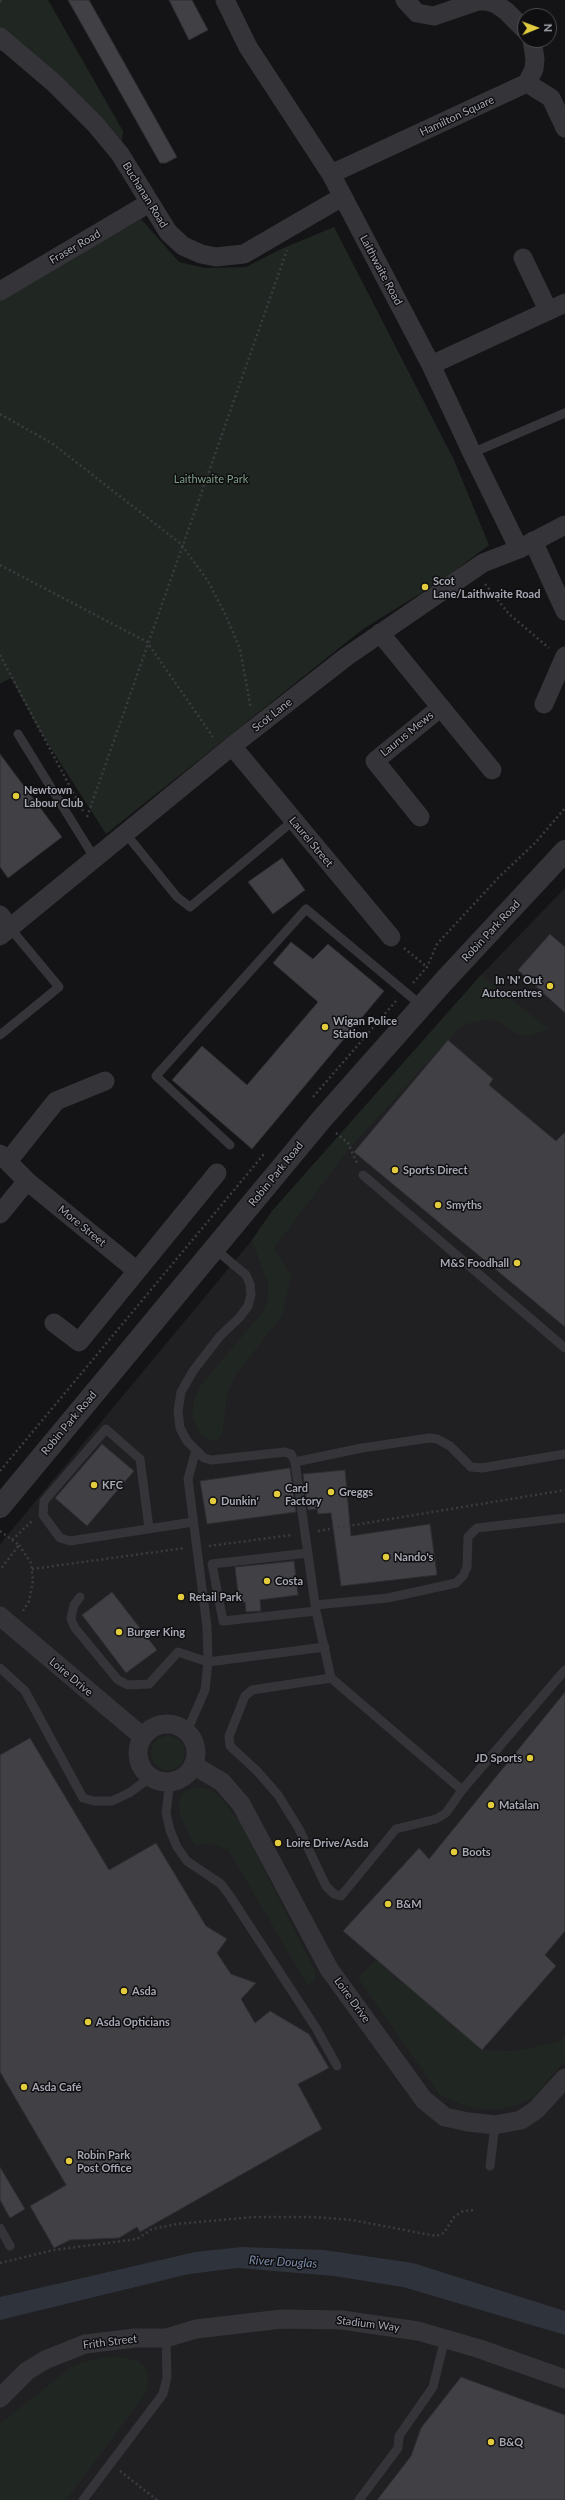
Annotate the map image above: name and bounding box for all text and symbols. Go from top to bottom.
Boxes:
north arrow [517,8,557,48]
text: N [542,23,555,32]
street label: Hamilton Square [418,93,496,139]
street label: Buchanan Road [120,160,170,230]
street label: Fraser Road [47,227,103,267]
street label: Laithwaite Road [357,233,405,307]
park label: Laithwaite Park [174,472,248,486]
place label: Scot Lane/Laithwaite Road [433,574,540,600]
marker: Scot Lane/Laithwaite Road [420,582,430,592]
street label: Scot Lane [249,695,295,735]
street label: Laurus Mews [378,709,436,759]
place label: Newtown Labour Club [24,783,83,809]
marker: Newtown Labour Club [11,791,21,801]
street label: Laurel Street [286,814,336,870]
street label: Robin Park Road [459,898,523,964]
place label: In 'N' Out Autocentres [482,973,542,999]
marker: In 'N' Out Autocentres [545,981,555,991]
place label: Wigan Police Station [333,1014,397,1040]
marker: Wigan Police Station [320,1022,330,1032]
street label: Robin Park Road [246,1139,306,1209]
place label: Sports Direct [403,1163,467,1177]
marker: Sports Direct [390,1165,400,1175]
place label: Smyths [446,1198,482,1212]
marker: Smyths [433,1200,443,1210]
street label: More Street [55,1203,109,1249]
place label: M&S Foodhall [440,1256,509,1270]
marker: M&S Foodhall [512,1258,522,1268]
street label: Robin Park Road [38,1388,100,1458]
place label: KFC [102,1478,123,1492]
marker: KFC [89,1480,99,1490]
place label: Card Factory [285,1481,322,1507]
place label: Greggs [339,1485,373,1499]
marker: Greggs [326,1487,336,1497]
marker: Card Factory [272,1489,282,1499]
place label: Dunkin' [221,1494,259,1508]
marker: Dunkin' [208,1496,218,1506]
place label: Nando's [394,1550,433,1564]
marker: Nando's [381,1552,391,1562]
place label: Costa [275,1574,303,1588]
marker: Costa [262,1576,272,1586]
place label: Retail Park [189,1590,242,1604]
marker: Retail Park [176,1592,186,1602]
place label: Burger King [127,1625,185,1639]
marker: Burger King [114,1627,124,1637]
street label: Loire Drive [47,1655,95,1699]
place label: JD Sports [475,1751,522,1765]
marker: JD Sports [525,1753,535,1763]
place label: Matalan [499,1798,539,1812]
marker: Matalan [486,1800,496,1810]
place label: Loire Drive/Asda [286,1836,368,1850]
marker: Loire Drive/Asda [273,1838,283,1848]
place label: Boots [462,1845,491,1859]
marker: Boots [449,1847,459,1857]
place label: B&M [396,1897,422,1911]
marker: B&M [383,1899,393,1909]
street label: Loire Drive [331,1975,373,2025]
place label: Asda [132,1984,156,1998]
marker: Asda [119,1986,129,1996]
place label: Asda Opticians [96,2015,170,2029]
marker: Asda Opticians [83,2017,93,2027]
place label: Asda Café [32,2080,81,2094]
marker: Asda Café [19,2082,29,2092]
place label: Robin Park Post Office [77,2148,132,2174]
marker: Robin Park Post Office [64,2156,74,2166]
water label: River Douglas [248,2253,318,2271]
street label: Stadium Way [336,2314,400,2334]
street label: Frith Street [82,2332,138,2352]
place label: B&Q [499,2435,523,2449]
marker: B&Q [486,2437,496,2447]

